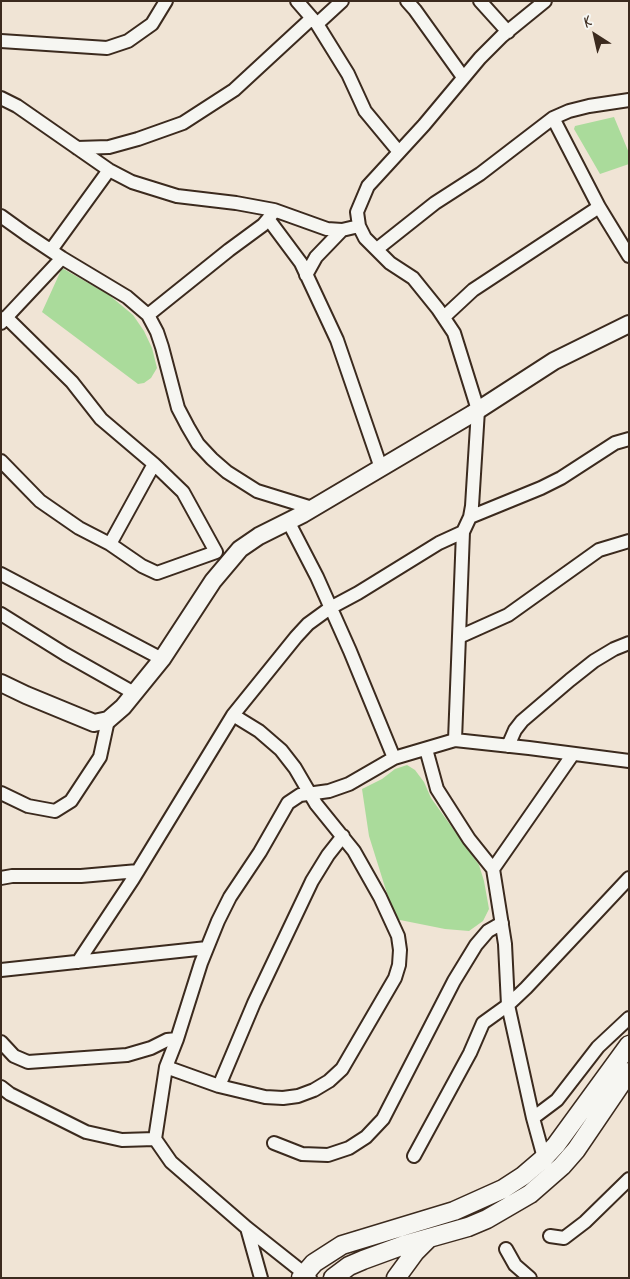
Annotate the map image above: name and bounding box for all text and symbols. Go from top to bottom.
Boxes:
north arrow [570,10,620,60]
text: K [578,13,594,31]

